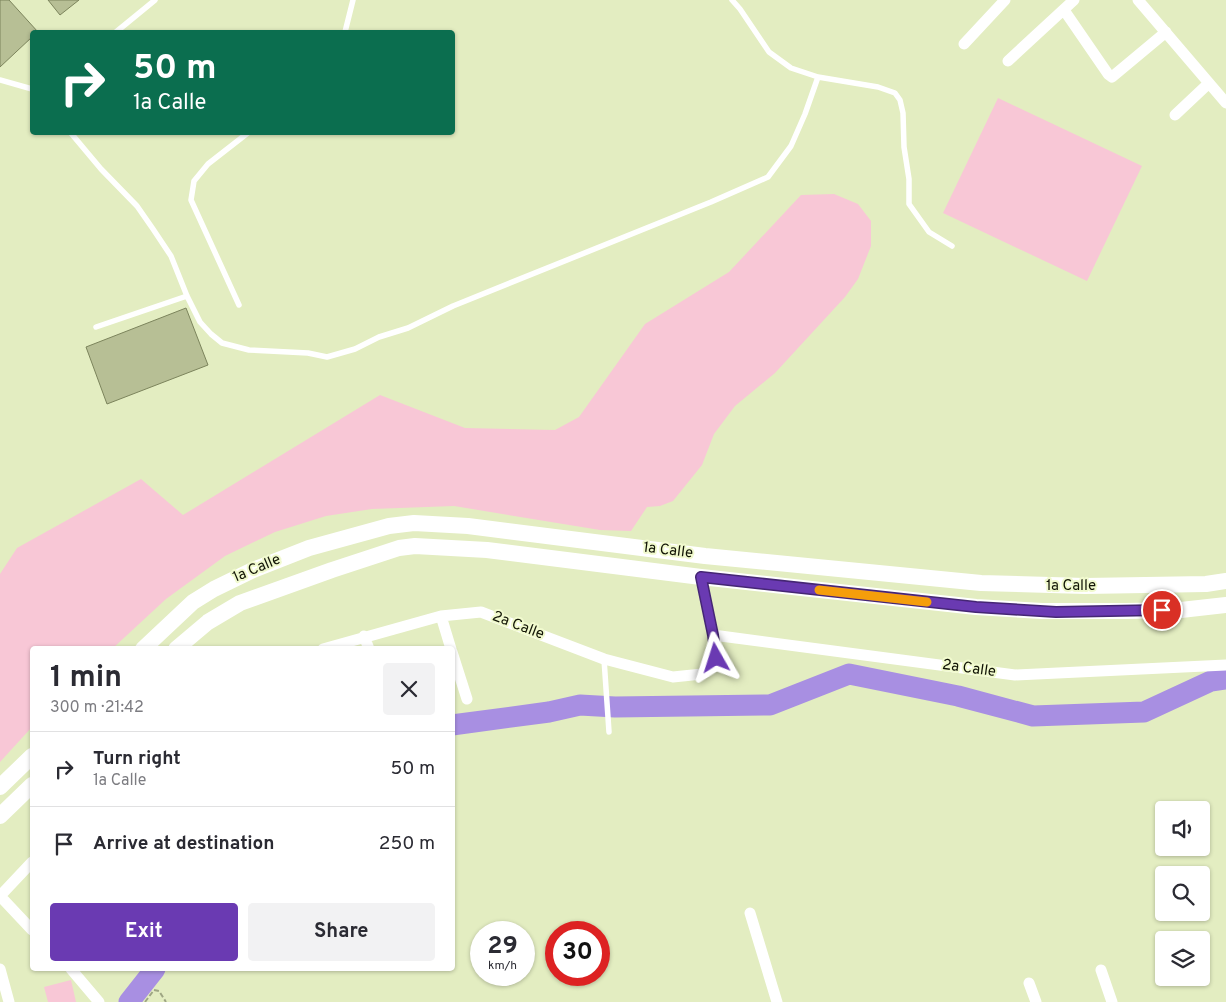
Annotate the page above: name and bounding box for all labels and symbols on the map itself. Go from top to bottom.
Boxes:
street label: 1a Calle [642,539,694,563]
street label: 1a Calle [230,550,284,588]
street label: 1a Calle [1046,577,1096,596]
pin [1141,589,1183,631]
street label: 2a Calle [489,607,547,645]
position arrow [689,631,741,683]
street label: 2a Calle [941,656,997,682]
speed limit sign: 30 [545,921,610,986]

